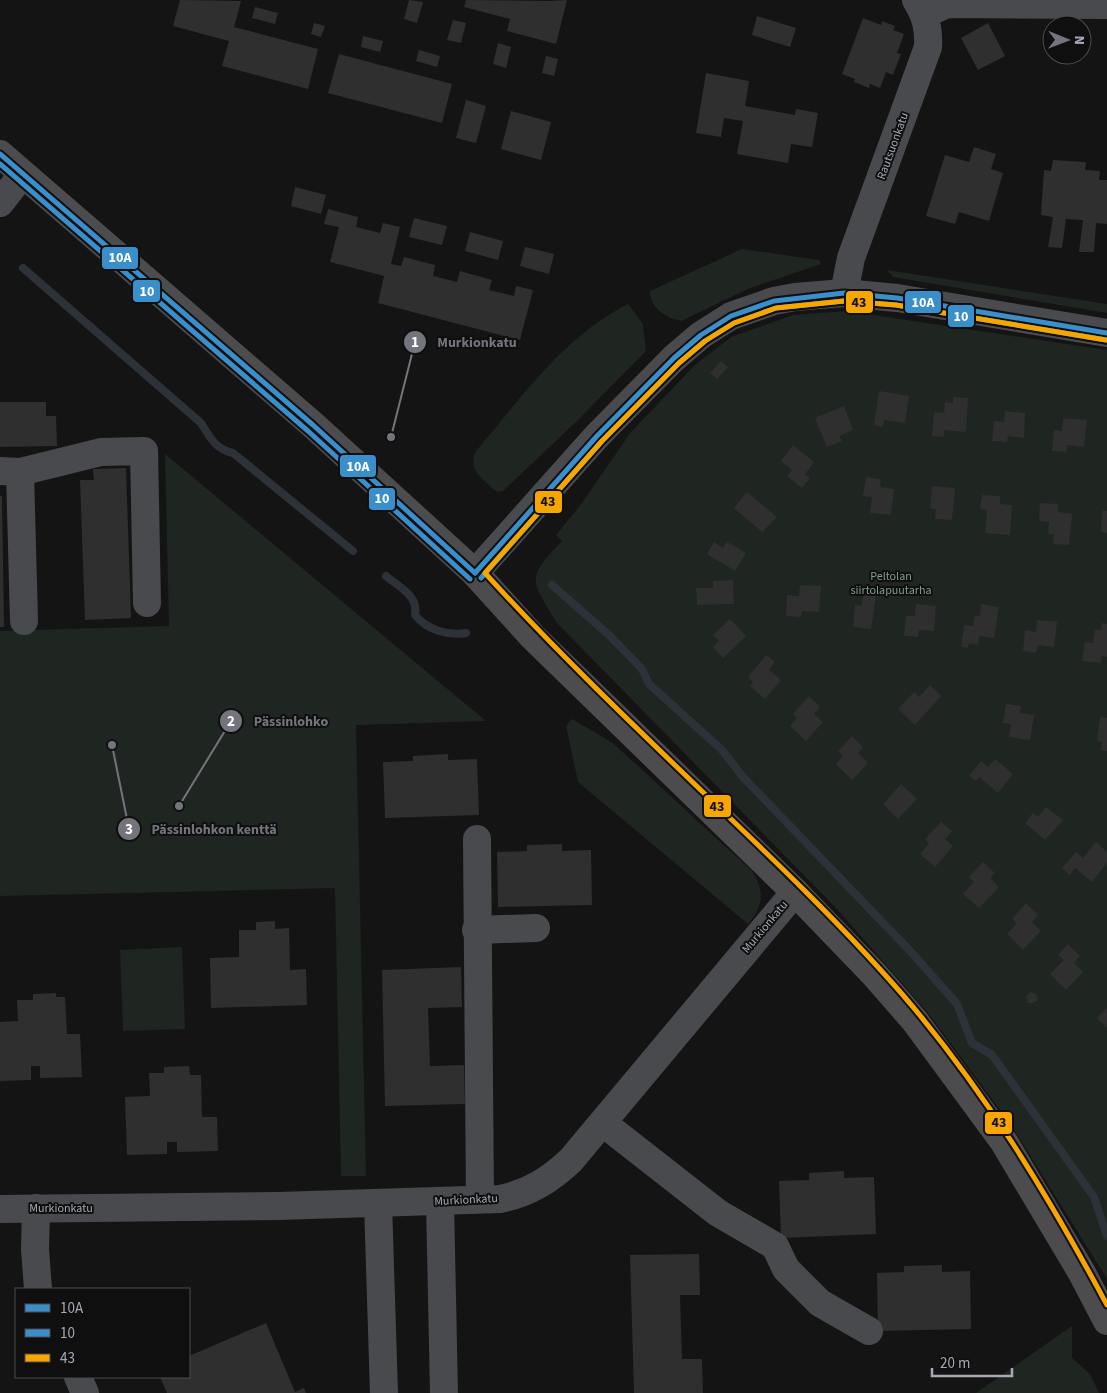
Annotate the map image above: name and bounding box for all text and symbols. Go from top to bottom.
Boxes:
north arrow [1042,15,1092,65]
text: N [1069,35,1089,45]
street label: Rautsuonkatu [873,110,913,182]
line badge: 10A [101,246,139,270]
text: 10A [109,248,132,268]
line badge: 10 [132,279,161,303]
text: 10 [140,282,154,302]
line badge: 43 [845,290,874,314]
line badge: 10A [904,290,942,314]
text: 43 [852,293,866,313]
text: 10A [912,293,935,313]
line badge: 10 [947,304,975,328]
text: 10 [954,307,968,327]
callout: Murkionkatu [402,328,527,357]
text: 1 [411,332,419,353]
text: Murkionkatu [437,333,517,353]
line badge: 10A [339,454,377,478]
text: 10A [347,457,370,477]
line badge: 10 [368,487,396,511]
text: 10 [375,489,389,509]
line badge: 43 [534,490,563,514]
text: 43 [541,492,555,512]
park label: Peltolan siirtolapuutarha [851,568,931,599]
callout: Pässinlohko [218,706,338,735]
text: 2 [227,711,235,732]
text: Pässinlohko [254,712,328,732]
line badge: 43 [703,794,732,818]
text: 43 [710,797,724,817]
callout: Pässinlohkon kenttä [116,814,286,843]
text: 3 [125,819,133,840]
text: Pässinlohkon kenttä [151,820,277,840]
street label: Murkionkatu [738,897,792,957]
line badge: 43 [984,1111,1013,1135]
text: 43 [992,1113,1006,1133]
street label: Murkionkatu [434,1190,498,1210]
street label: Murkionkatu [29,1200,93,1217]
legend [15,1288,190,1378]
text: 10A [60,1298,84,1319]
text: 10 [60,1323,75,1344]
scale bar [932,1346,1012,1378]
text: 43 [60,1348,75,1369]
text: 20 m [940,1353,970,1374]

